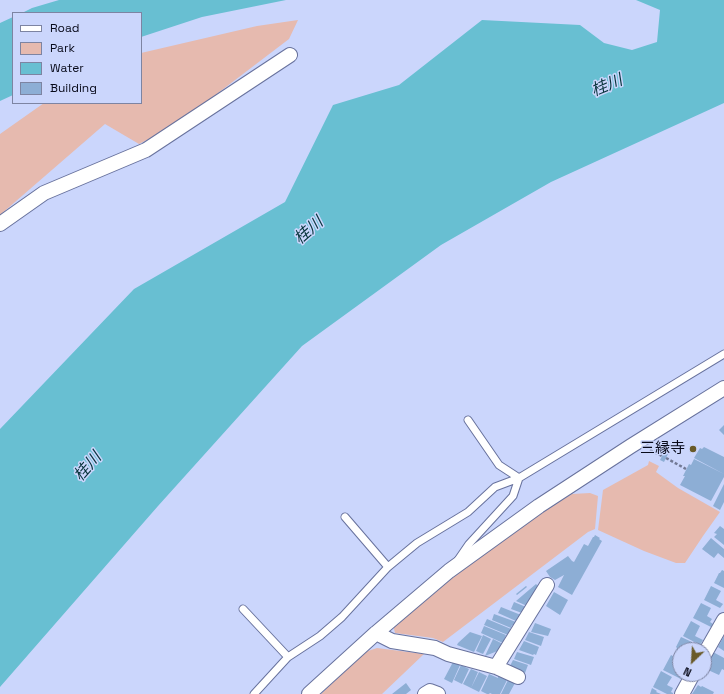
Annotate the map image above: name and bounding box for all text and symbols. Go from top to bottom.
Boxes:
legend [12,12,142,104]
text: Road [50,20,79,36]
text: Park [50,40,75,56]
text: Water [50,60,84,76]
water label: 桂川 [589,71,625,101]
text: Building [50,80,97,96]
water label: 桂川 [291,213,327,249]
place label: 三縁寺 [640,440,685,458]
marker: 三縁寺 [688,444,698,454]
water label: 桂川 [70,449,106,485]
north arrow [672,642,712,682]
text: N [681,664,694,680]

